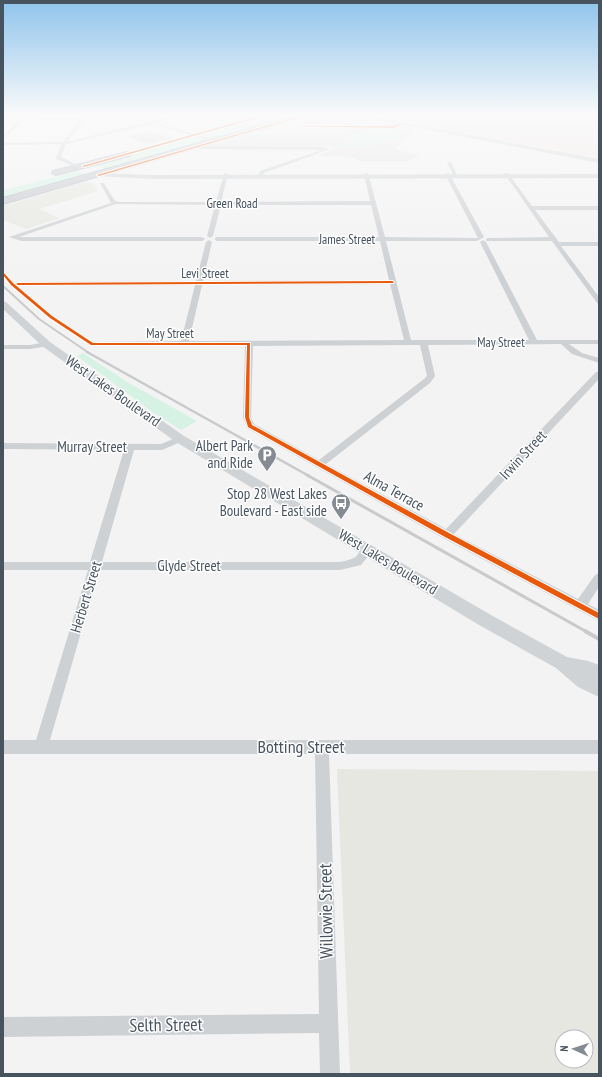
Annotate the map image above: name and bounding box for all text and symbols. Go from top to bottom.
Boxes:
street label: Green Road [206,195,258,212]
street label: James Street [318,231,376,248]
street label: Levi Street [181,265,229,282]
street label: May Street [146,325,194,342]
street label: May Street [477,334,525,351]
street label: West Lakes Boulevard [62,351,165,431]
street label: Irwin Street [495,426,550,483]
place label: Albert Park and Ride [196,436,253,472]
street label: Murray Street [57,437,127,456]
parking icon: Albert Park and Ride [256,444,278,472]
street label: Alma Terrace [361,466,428,515]
place label: Stop 28 West Lakes Boulevard - East side [220,484,327,520]
bus stop icon: Stop 28 West Lakes Boulevard - East side [330,492,352,520]
street label: West Lakes Boulevard [335,525,441,599]
street label: Glyde Street [157,556,221,575]
street label: Herbert Street [66,559,105,635]
street label: Botting Street [258,735,344,758]
street label: Willowie Street [313,863,338,959]
street label: Selth Street [129,1012,203,1037]
north arrow [554,1029,594,1069]
text: N [557,1045,571,1052]

